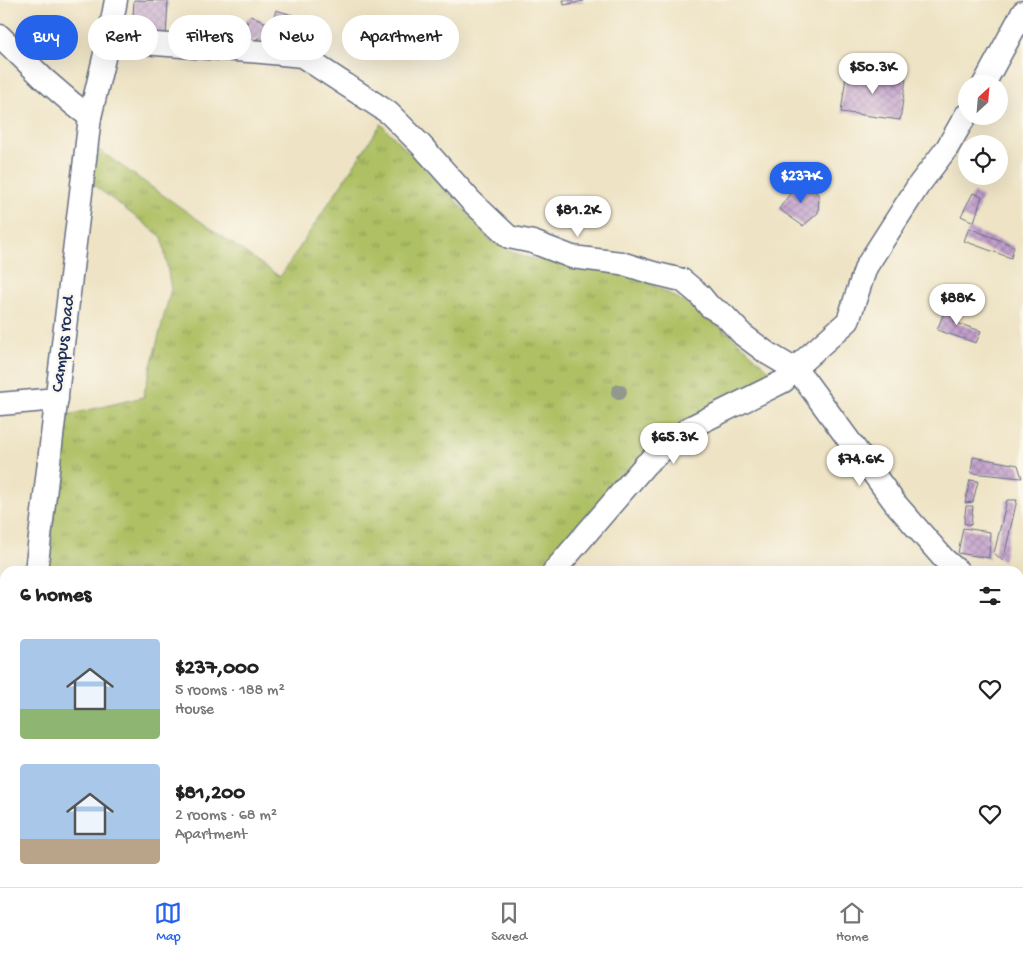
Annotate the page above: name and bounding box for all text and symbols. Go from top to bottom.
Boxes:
chip: Buy [15,15,78,60]
chip: Rent [88,15,158,60]
chip: Filters [168,15,251,60]
chip: New [261,15,332,60]
chip: Apartment [342,15,459,60]
pin: $50.3K [832,52,914,95]
text: $50.3K [850,59,896,78]
north arrow [958,75,1008,125]
map controls [958,75,1008,185]
button: locate [958,135,1008,185]
pin: $237K [766,162,836,204]
text: $237K [781,168,821,187]
pin: $81.2K [537,196,619,238]
text: $81.2K [556,202,600,221]
pin: $88K [927,284,987,326]
text: $88K [940,290,974,309]
street label: Campus road [48,293,81,393]
pin: $65.3K [633,422,715,465]
text: $65.3K [651,429,697,448]
pin: $74.6K [819,444,901,487]
text: $74.6K [837,451,883,470]
icon: filters [976,582,1004,610]
text: 6 homes [20,584,91,609]
text: $237,000 [175,657,259,682]
icon: home [60,659,120,719]
icon: heart [976,675,1004,703]
text: 5 rooms · 188 m² [175,682,285,701]
text: House [175,701,214,720]
text: $81,200 [175,782,245,807]
icon: home [60,784,120,844]
icon: heart [976,800,1004,828]
text: 2 rooms · 68 m² [175,807,277,826]
text: Apartment [175,826,247,845]
tab: Map [154,899,182,946]
tab: Saved [491,899,527,946]
tab: Home [836,899,869,946]

